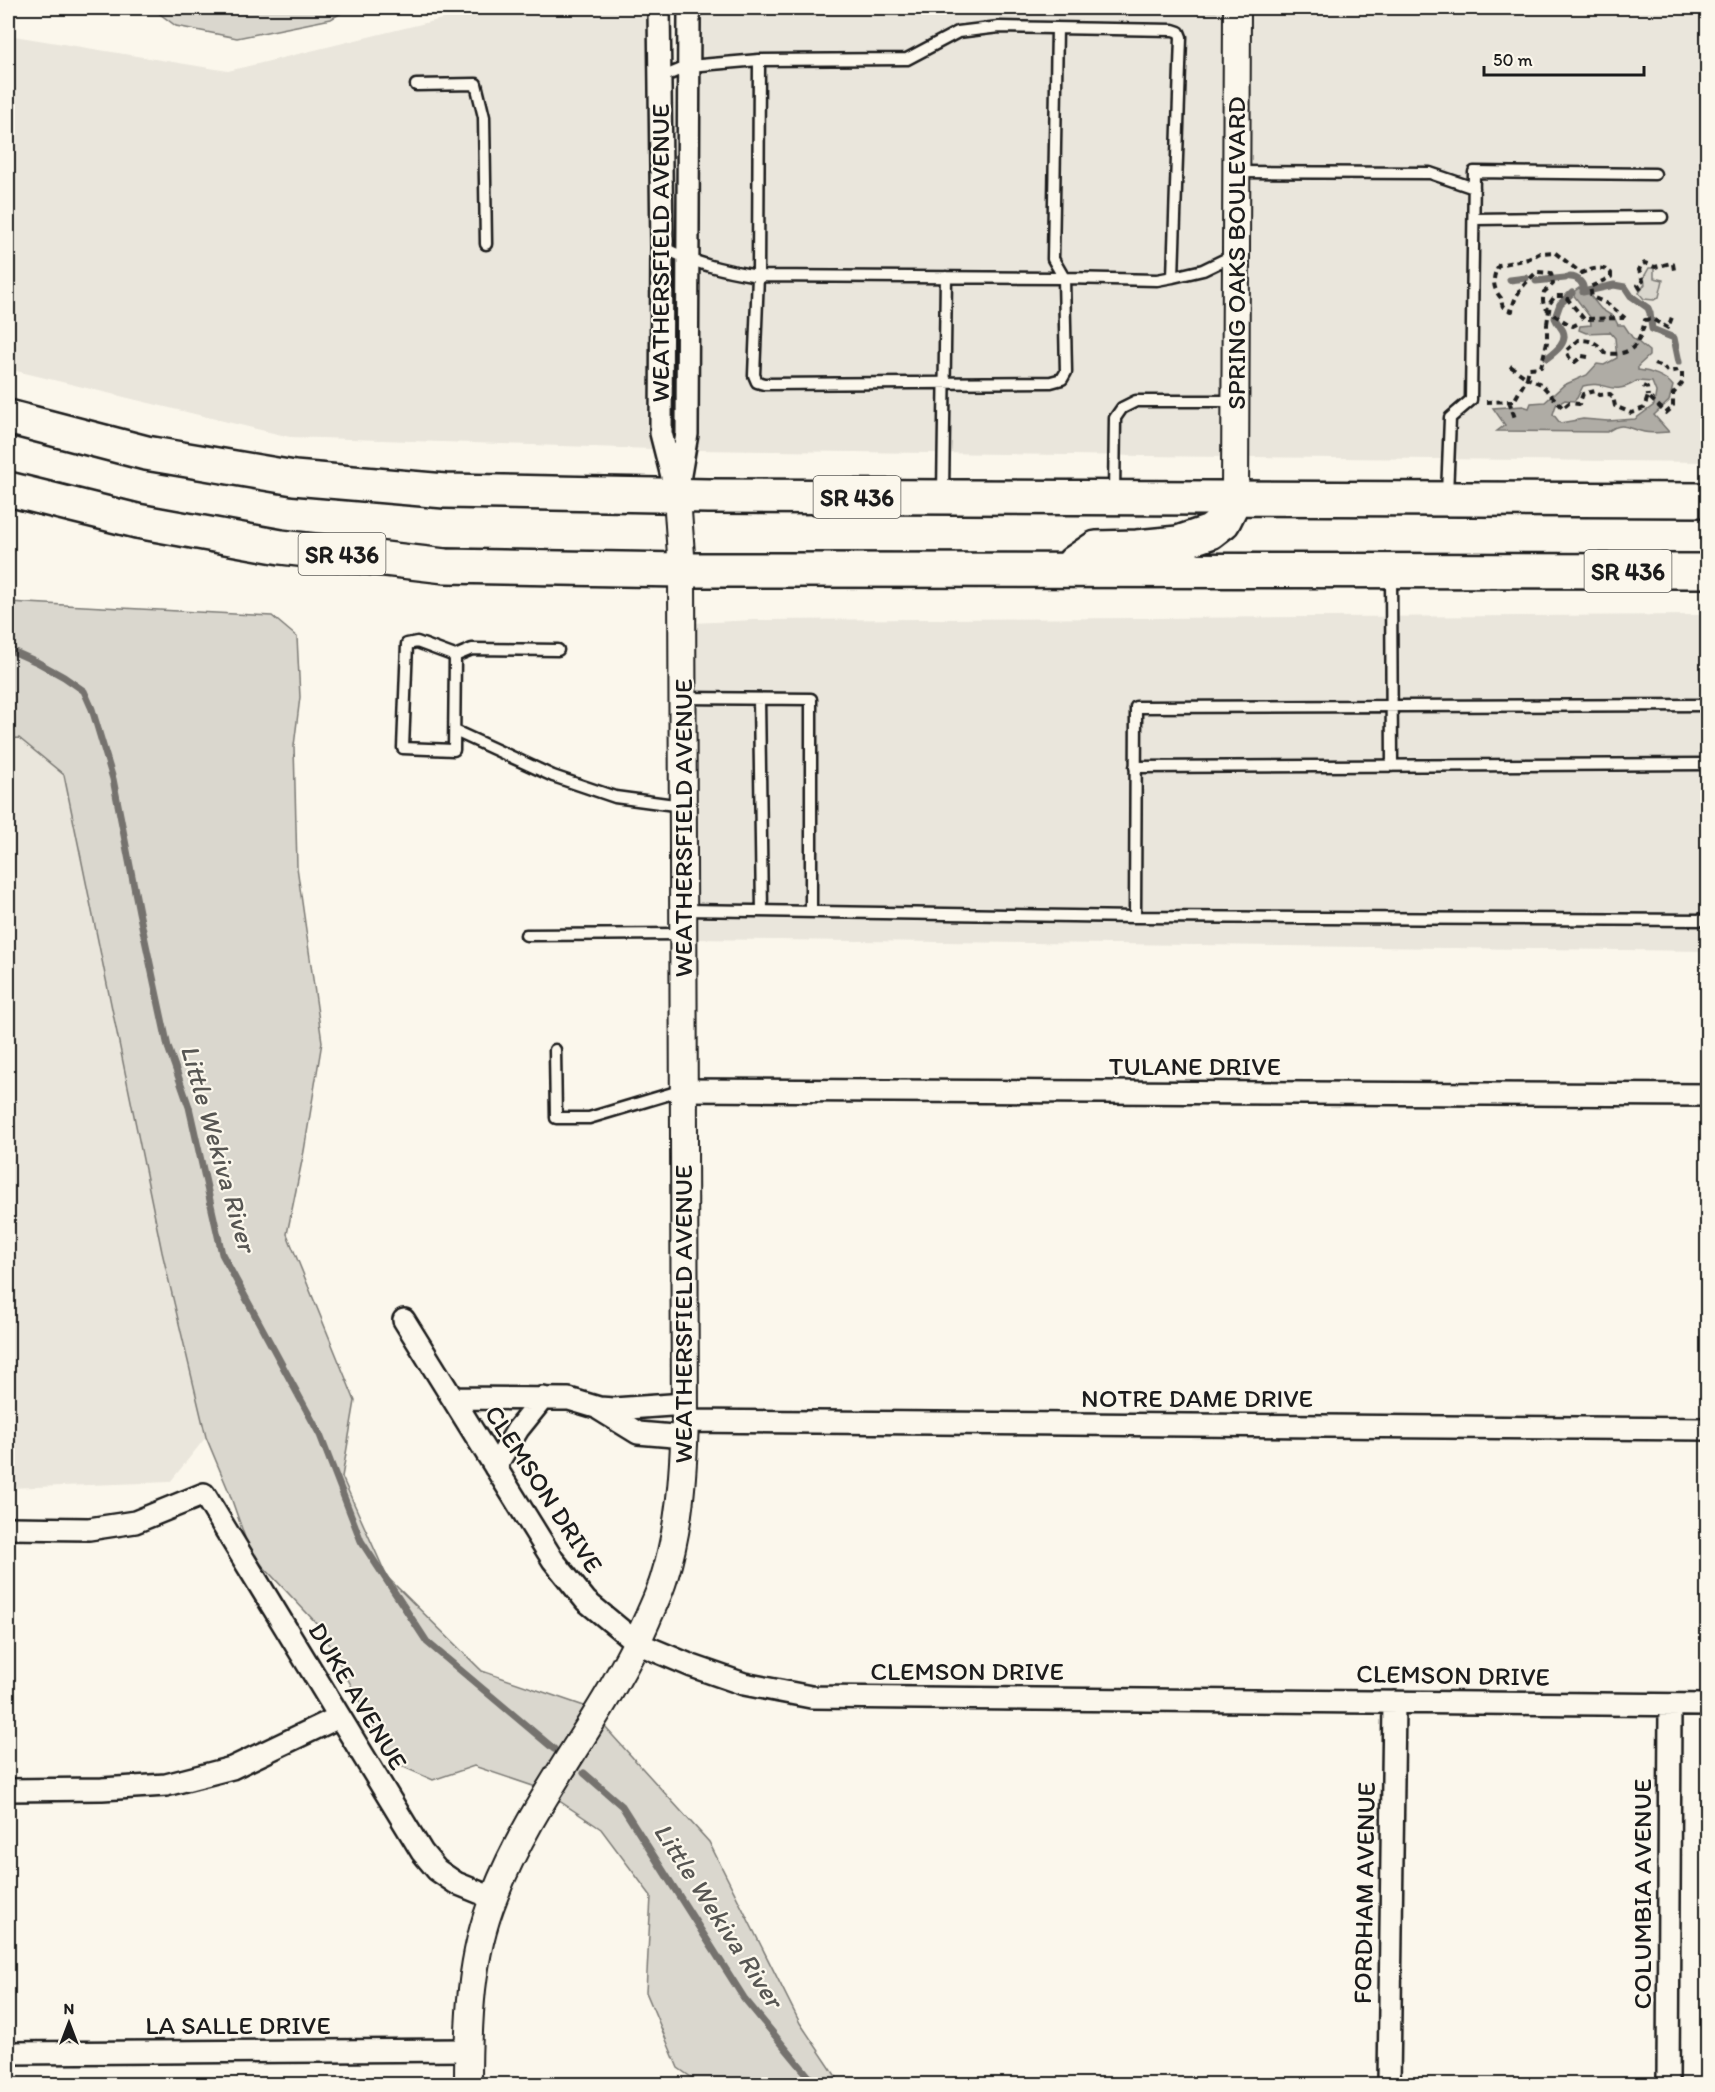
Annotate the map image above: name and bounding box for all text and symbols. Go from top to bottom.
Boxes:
scale bar [1484,39,1644,77]
text: 50 m [1493,49,1533,71]
street label: SPRING OAKS BOULEVARD [1220,96,1252,410]
street label: WEATHERSFIELD AVENUE [644,104,676,402]
road number: SR 436 [814,476,900,518]
road number: SR 436 [298,533,386,575]
road number: SR 436 [1584,550,1672,592]
street label: WEATHERSFIELD AVENUE [667,679,699,977]
water label: Little Wekiva River [174,1041,265,1258]
street label: TULANE DRIVE [1109,1050,1281,1082]
street label: WEATHERSFIELD AVENUE [667,1165,699,1463]
street label: NOTRE DAME DRIVE [1081,1382,1313,1414]
street label: CLEMSON DRIVE [478,1399,610,1579]
street label: DUKE AVENUE [301,1616,415,1776]
street label: CLEMSON DRIVE [870,1655,1064,1687]
street label: CLEMSON DRIVE [1356,1657,1550,1693]
street label: COLUMBIA AVENUE [1626,1779,1658,2009]
street label: FORDHAM AVENUE [1346,1782,1382,2004]
water label: Little Wekiva River [647,1816,793,2016]
north arrow [39,1993,99,2053]
text: N [64,1999,74,2018]
street label: LA SALLE DRIVE [145,2009,331,2041]

